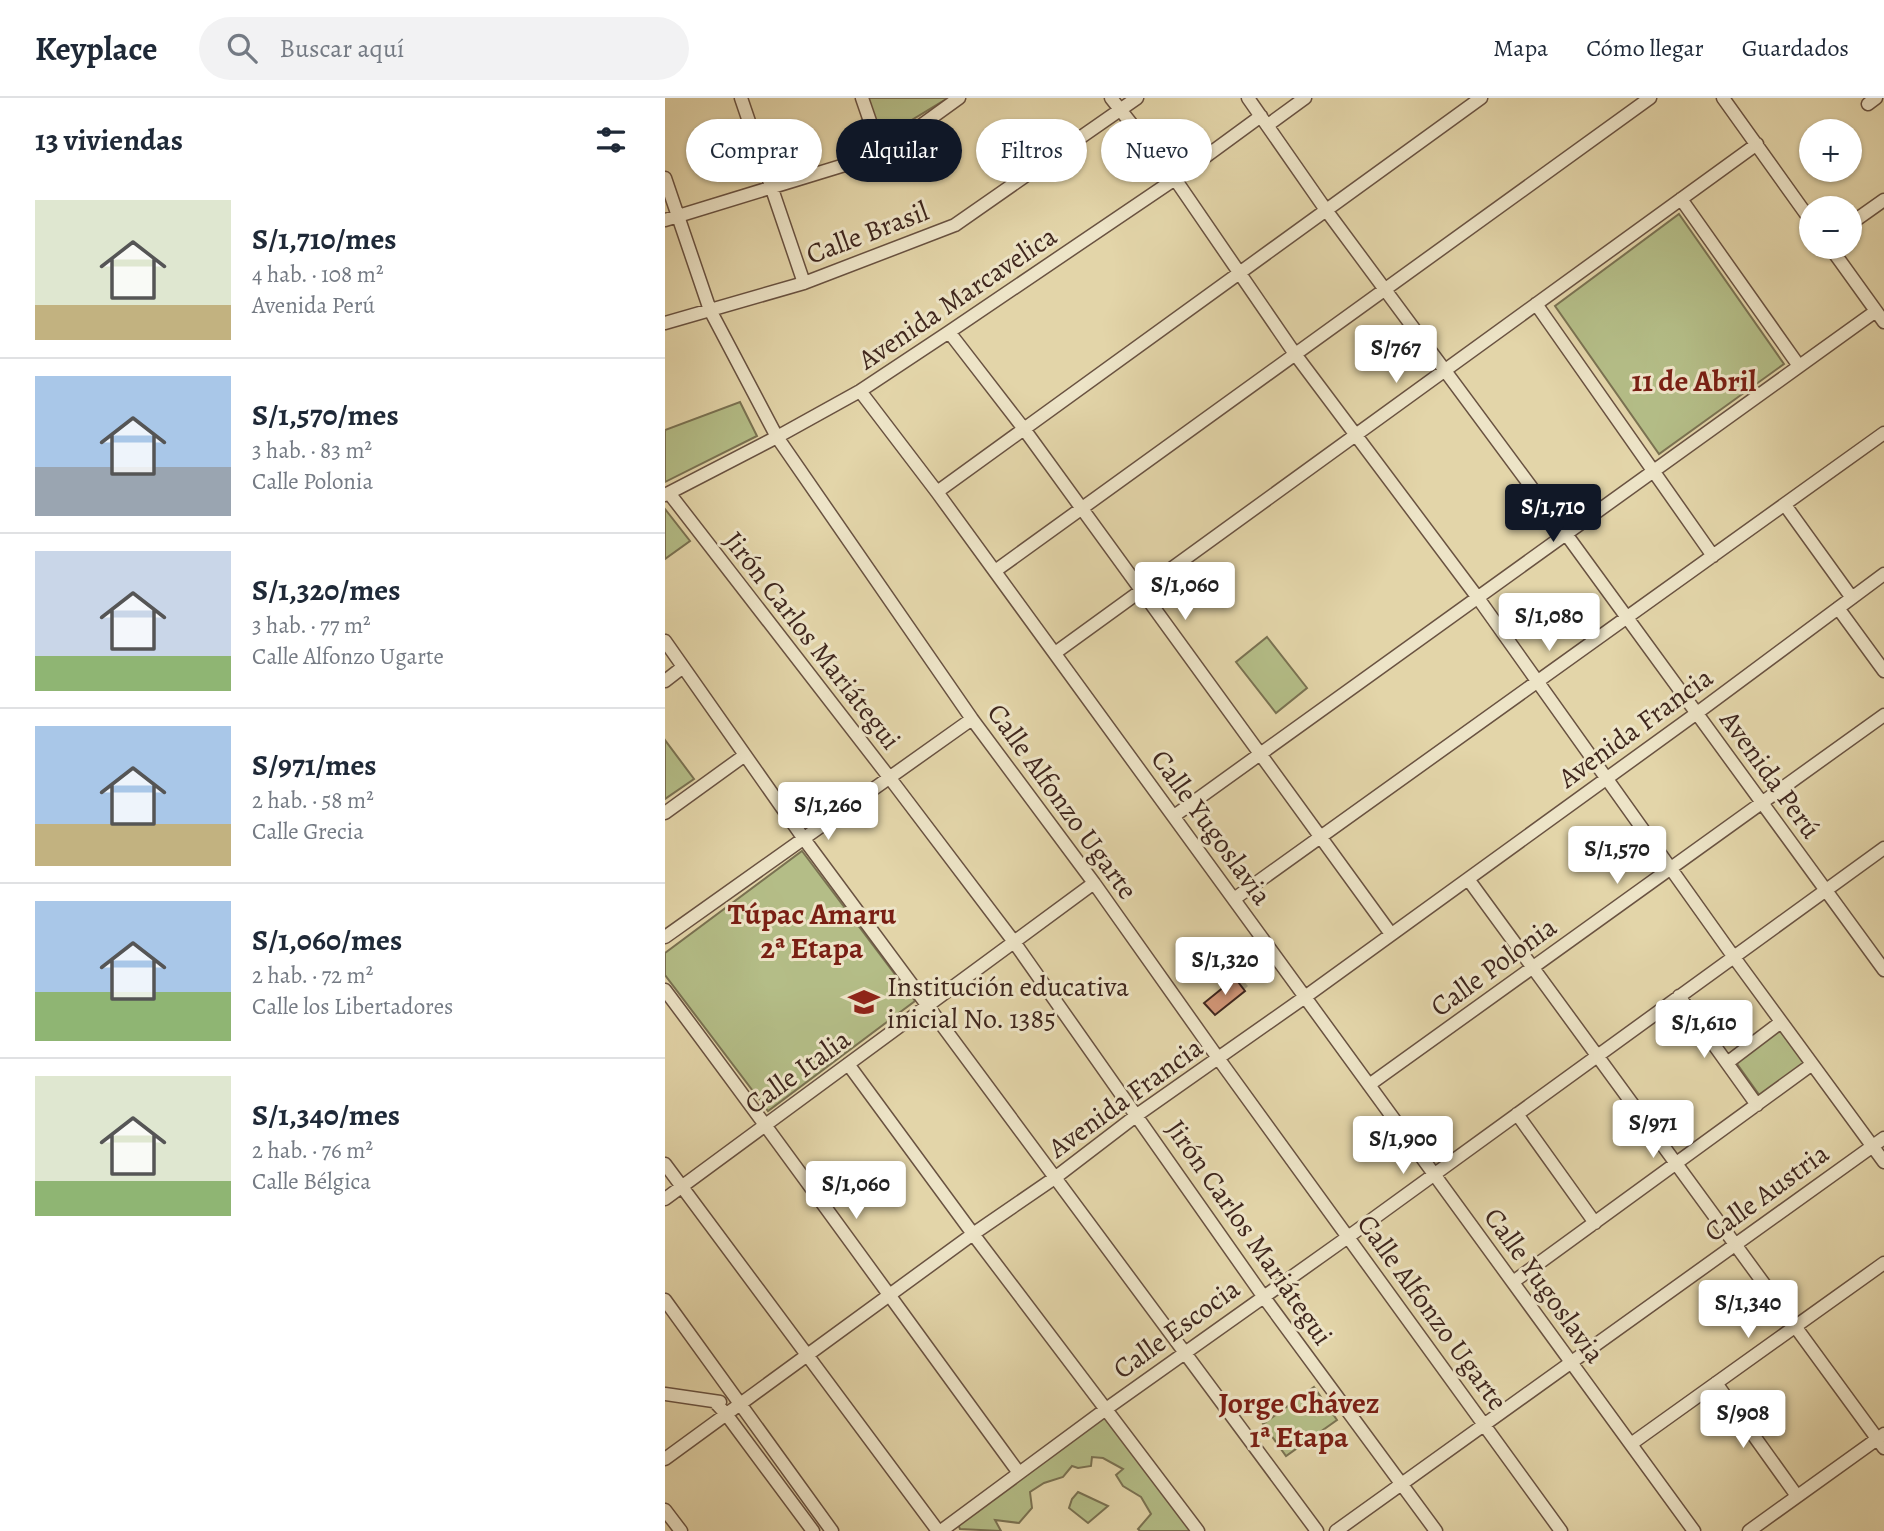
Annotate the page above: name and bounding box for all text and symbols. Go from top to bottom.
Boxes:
search box [199,17,689,80]
text: Keyplace [35,26,157,71]
icon: search [223,29,261,67]
text: Buscar aquí [279,31,404,66]
text: Mapa [1493,32,1548,64]
text: Cómo llegar [1586,32,1704,64]
text: Guardados [1742,32,1849,64]
chip: Comprar [686,119,822,182]
chip: Alquilar [836,119,962,182]
chip: Filtros [976,119,1087,182]
chip: Nuevo [1101,119,1212,182]
map controls [1799,119,1862,259]
button: + [1799,119,1862,182]
text: 13 viviendas [35,120,183,160]
icon: filters [592,121,630,159]
street label: Calle Brasil [801,192,934,274]
button: − [1799,196,1862,259]
street label: Avenida Marcavelica [850,217,1064,379]
text: S/1,710/mes [252,219,397,259]
icon: home [91,228,175,312]
text: 4 hab. · 108 m² [252,259,384,290]
text: Avenida Perú [252,290,375,321]
pin: S/767 [1347,326,1445,385]
text: S/767 [1371,332,1421,363]
district label: 11 de Abril [1632,361,1757,401]
text: S/1,570/mes [252,395,399,435]
icon: home [91,404,175,488]
text: 3 hab. · 83 m² [252,435,372,466]
text: Calle Polonia [252,466,373,497]
pin: S/1,710 [1488,484,1618,544]
text: S/1,710 [1521,491,1585,522]
street label: Jirón Carlos Mariátegui [715,524,909,758]
pin: S/1,060 [1120,562,1250,622]
text: S/1,060 [1151,569,1219,600]
text: S/1,320/mes [252,570,400,610]
icon: home [91,579,175,663]
pin: S/1,080 [1484,594,1614,653]
text: S/1,080 [1515,600,1583,631]
text: 3 hab. · 77 m² [252,610,371,641]
text: Calle Alfonzo Ugarte [252,641,444,672]
street label: Avenida Francia [1550,659,1721,797]
street label: Calle Alfonzo Ugarte [978,696,1146,907]
street label: Avenida Perú [1710,702,1830,847]
street label: Calle Yugoslavia [1142,742,1281,913]
text: S/971/mes [252,745,377,785]
icon: home [91,754,175,838]
pin: S/1,260 [763,782,893,842]
text: 2 hab. · 58 m² [252,785,374,816]
text: S/1,260 [794,789,862,820]
text: Calle Grecia [252,816,364,847]
pin: S/1,570 [1552,826,1682,886]
text: S/1,570 [1584,833,1650,864]
district label: Túpac Amaru 2ª Etapa [728,894,897,968]
street label: Calle Polonia [1423,908,1564,1026]
text: S/1,060/mes [252,920,402,960]
icon: home [91,929,175,1013]
pin: S/1,320 [1160,937,1290,997]
text: S/1,320 [1192,944,1258,975]
text: 2 hab. · 72 m² [252,960,373,991]
place label: Institución educativa inicial No. 1385 [887,968,1129,1038]
school or university icon: Institución educativa inicial No. 1385 [847,985,881,1019]
text: Calle los Libertadores [252,991,453,1022]
pin: S/1,610 [1639,1000,1769,1060]
text: S/1,610 [1672,1007,1736,1038]
street label: Calle Italia [737,1020,858,1123]
street label: Avenida Francia [1040,1029,1211,1167]
text: S/1,340/mes [252,1095,400,1135]
pin: S/971 [1604,1100,1702,1160]
icon: home [91,1104,175,1188]
text: S/971 [1629,1107,1677,1138]
street label: Jirón Carlos Mariátegui [1157,1112,1341,1353]
pin: S/1,900 [1338,1116,1468,1176]
text: S/1,900 [1369,1123,1437,1154]
text: 2 hab. · 76 m² [252,1135,373,1166]
street label: Calle Austria [1697,1135,1837,1251]
pin: S/1,060 [791,1162,921,1221]
text: Calle Bélgica [252,1166,371,1197]
text: S/1,060 [822,1168,890,1199]
street label: Calle Yugoslavia [1475,1200,1614,1371]
street label: Calle Alfonzo Ugarte [1348,1207,1516,1418]
street label: Calle Escocia [1105,1270,1248,1388]
pin: S/1,340 [1683,1280,1813,1340]
text: S/1,340 [1715,1287,1781,1318]
district label: Jorge Chávez 1ª Etapa [1218,1383,1380,1457]
pin: S/908 [1694,1390,1792,1450]
text: S/908 [1716,1397,1770,1428]

